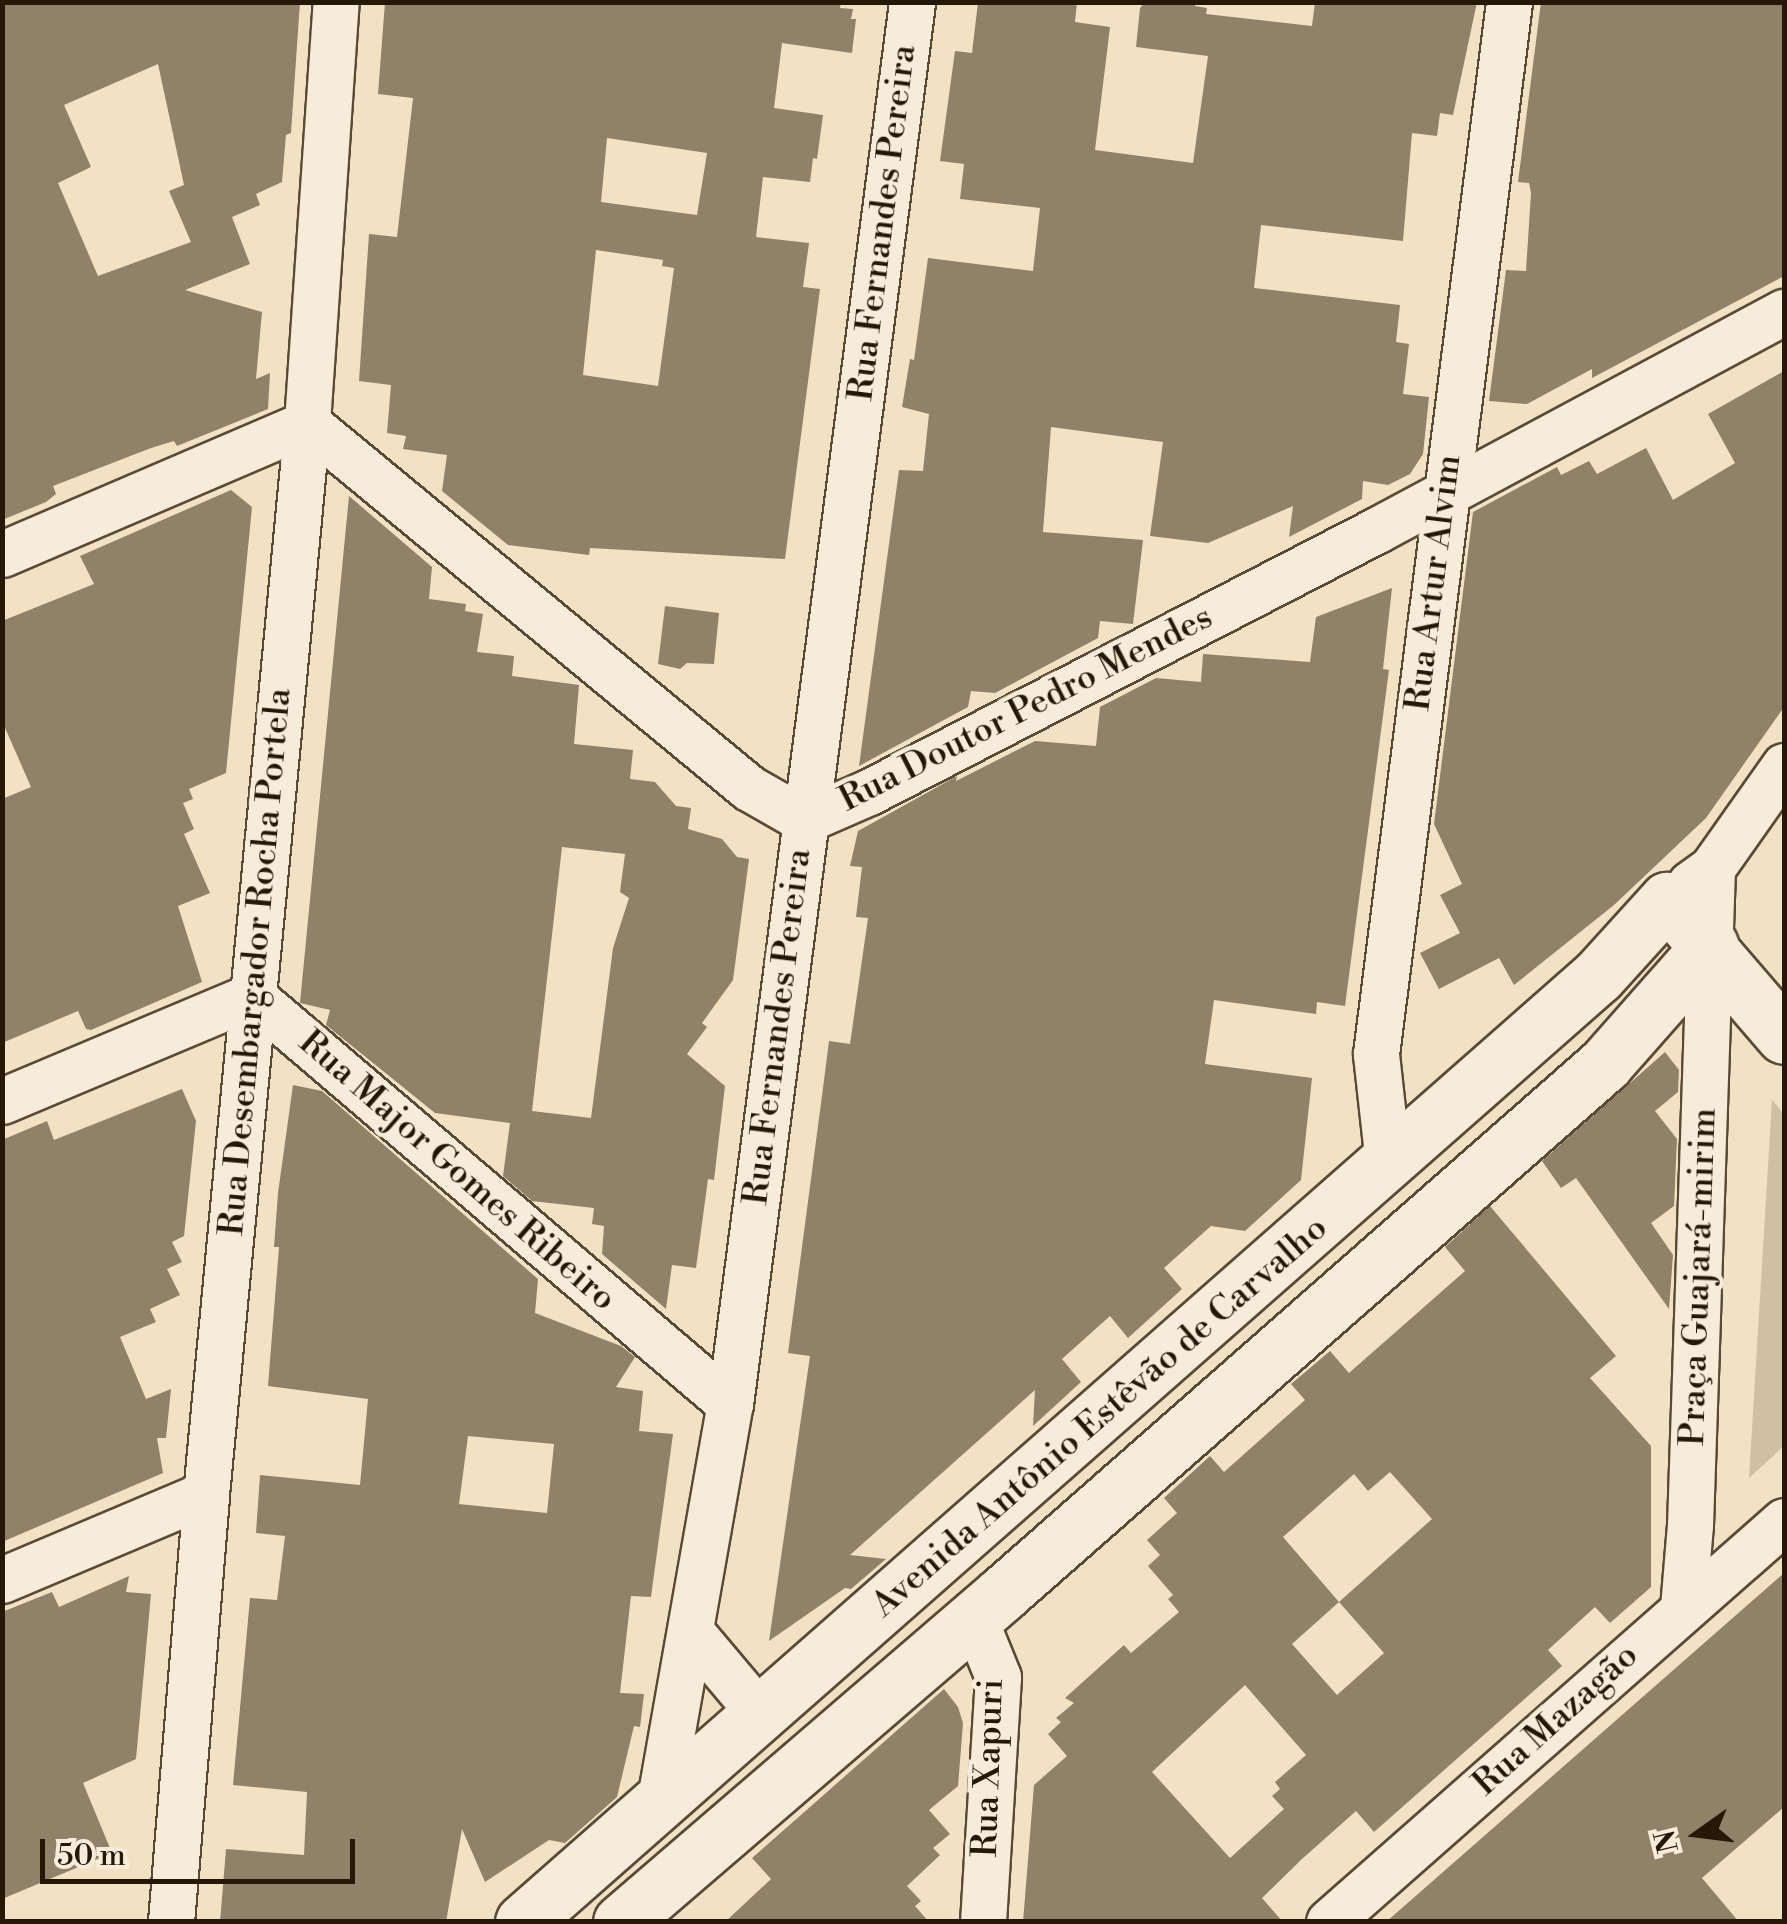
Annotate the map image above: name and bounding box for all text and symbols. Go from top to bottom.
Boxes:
street label: Rua Fernandes Pereira [840,42,926,404]
street label: Rua Artur Alvim [1397,452,1471,714]
street label: Rua Doutor Pedro Mendes [832,597,1220,821]
street label: Rua Desembargador Rocha Portela [211,686,301,1238]
street label: Rua Fernandes Pereira [735,846,821,1208]
street label: Rua Major Gomes Ribeiro [290,1022,624,1320]
street label: Praça Guajará-mirim [1672,1107,1726,1447]
street label: Avenida Antônio Estêvão de Carvalho [864,1208,1336,1626]
street label: Rua Mazagão [1465,1635,1647,1805]
street label: Rua Xapuri [965,1678,1013,1858]
north arrow [1647,1784,1747,1884]
scale bar [45,1819,360,1881]
text: N [1648,1826,1687,1856]
text: 50 m [57,1837,126,1875]

